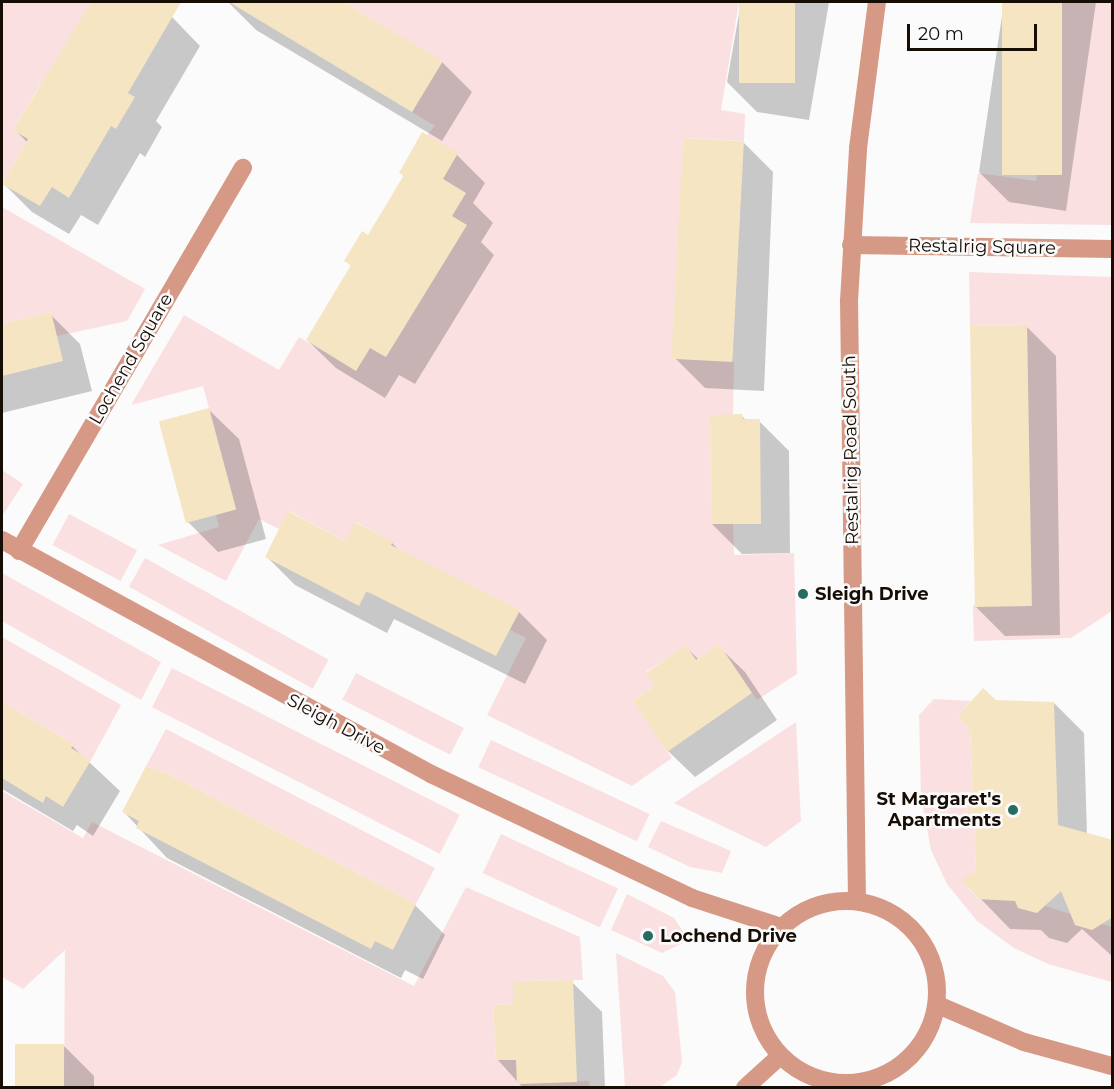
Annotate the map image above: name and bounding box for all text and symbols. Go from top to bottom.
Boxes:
scale bar [910,12,1040,50]
text: 20 m [918,23,964,45]
street label: Restalrig Square [908,235,1056,259]
street label: Lochend Square [85,290,177,428]
street label: Restalrig Road South [839,355,863,545]
place label: Sleigh Drive [815,583,929,605]
marker: Sleigh Drive [796,587,810,601]
street label: Sleigh Drive [283,689,389,759]
place label: St Margaret's Apartments [876,789,1001,832]
marker: St Margaret's Apartments [1006,803,1020,817]
place label: Lochend Drive [660,925,797,947]
marker: Lochend Drive [641,929,655,943]

